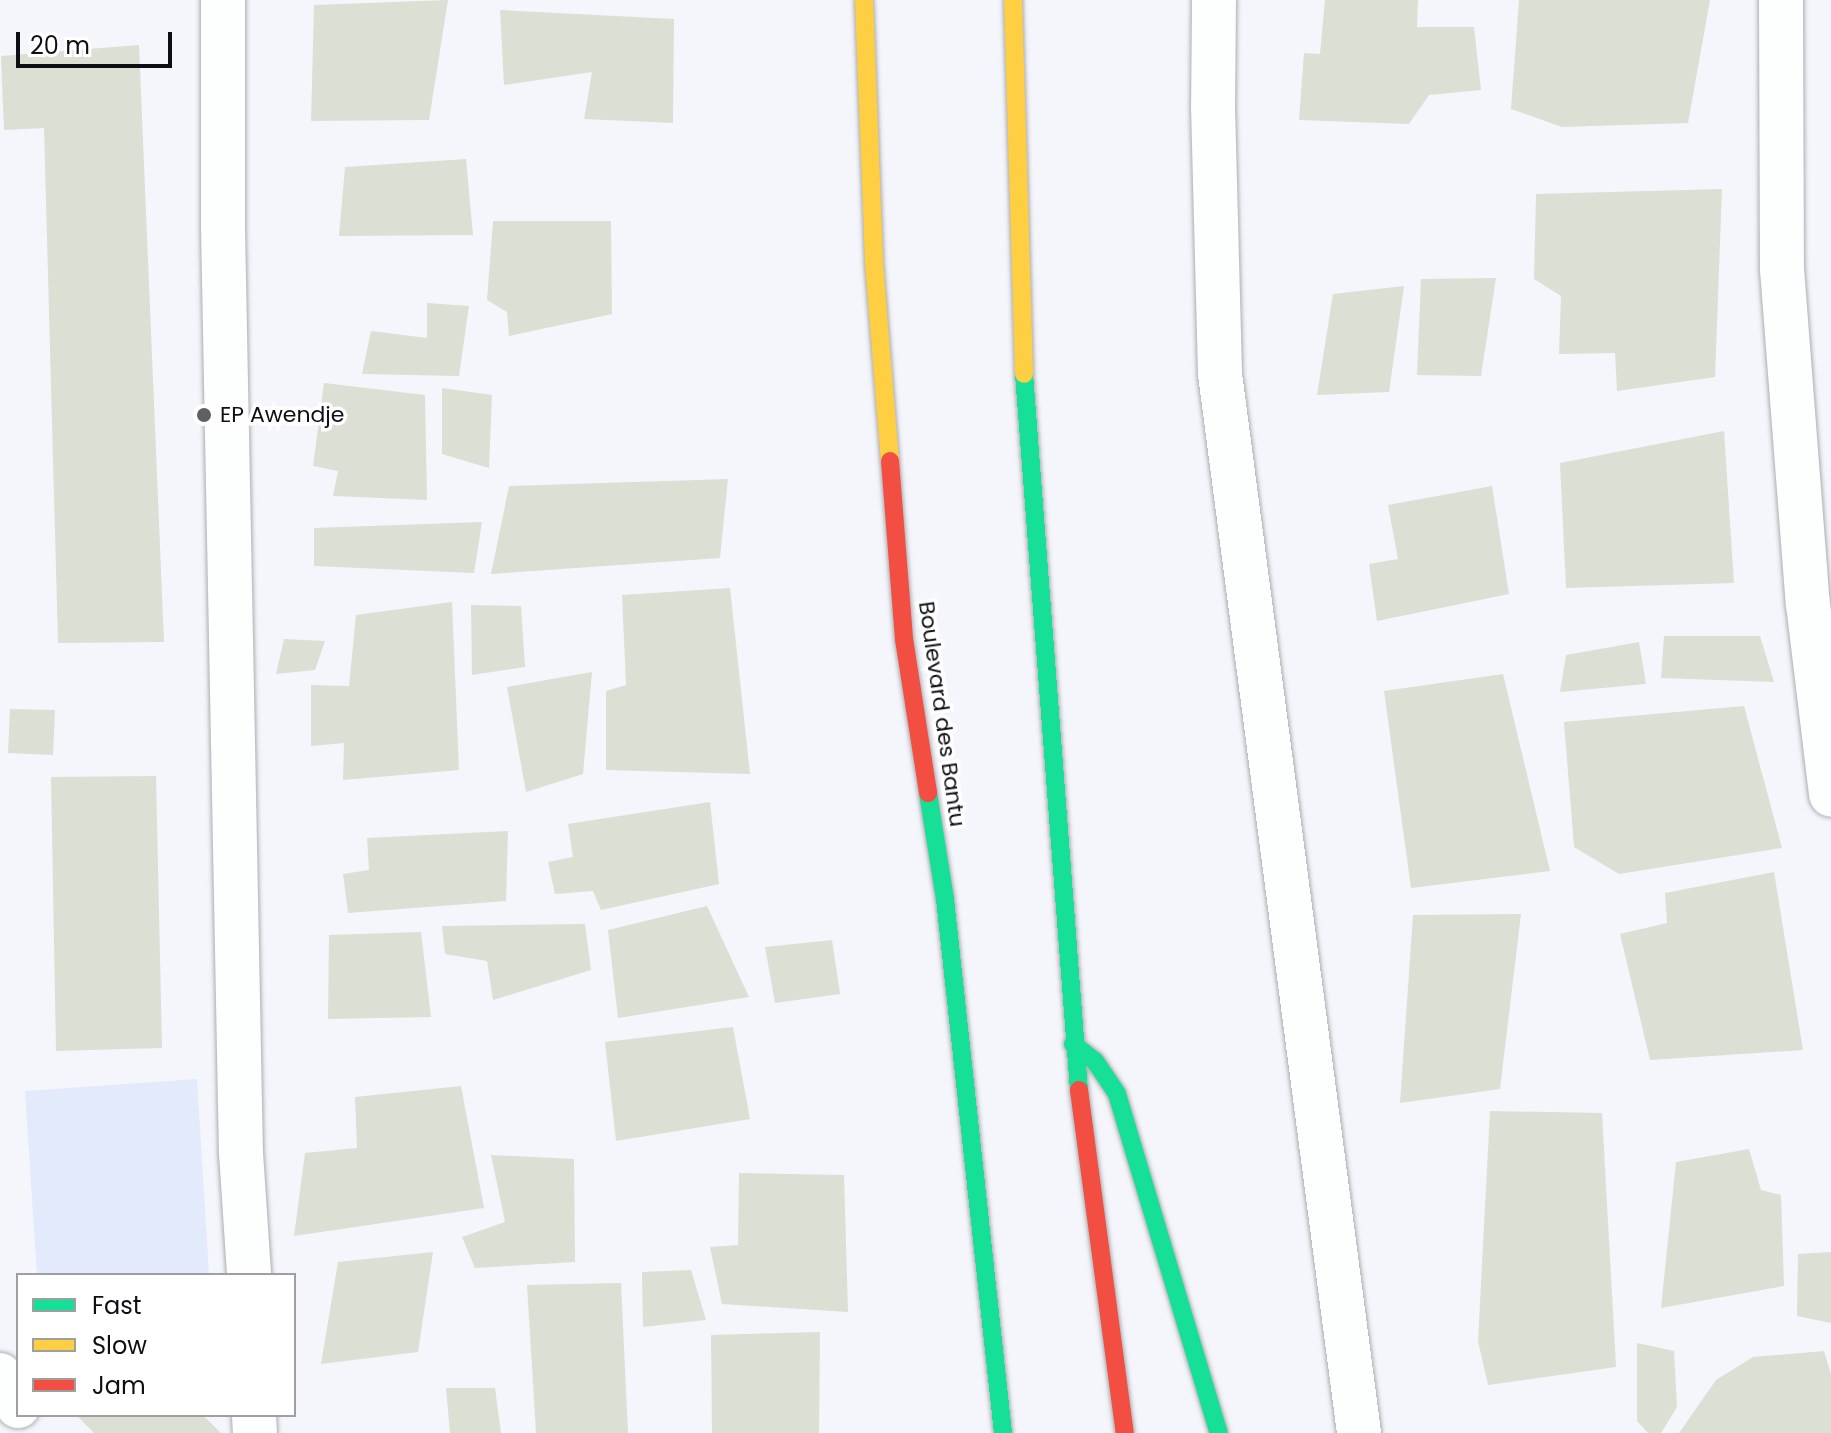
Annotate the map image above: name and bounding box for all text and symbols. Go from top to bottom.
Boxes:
scale bar [20,16,176,66]
text: 20 m [30,29,90,62]
place label: EP Awendje [220,402,344,428]
marker: EP Awendje [195,406,213,424]
street label: Boulevard des Bantu [913,600,971,828]
legend [16,1273,296,1417]
text: Fast [92,1289,142,1322]
text: Slow [92,1329,147,1362]
text: Jam [92,1369,146,1402]

